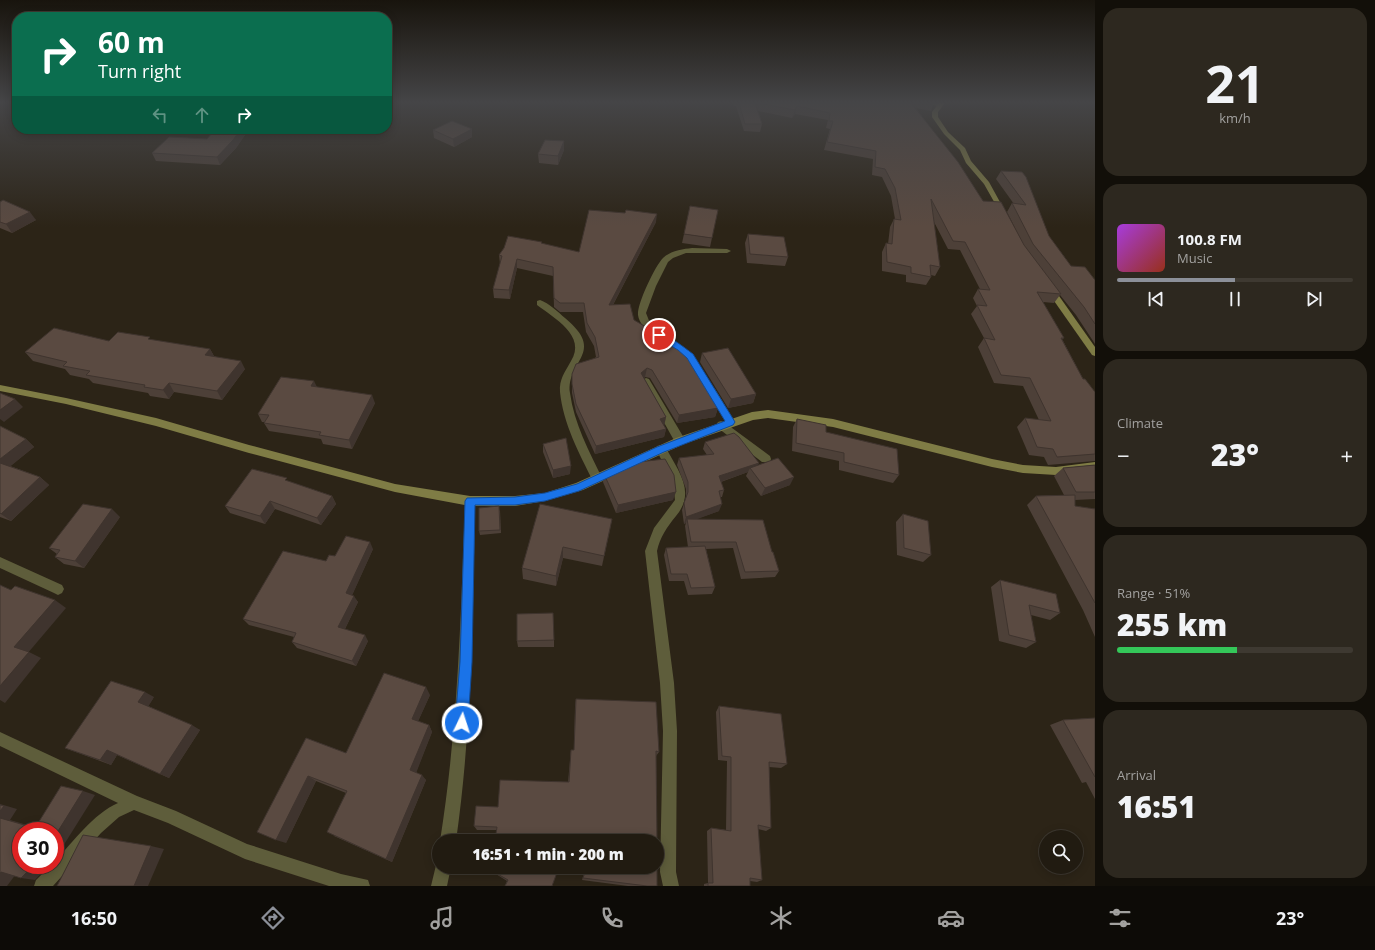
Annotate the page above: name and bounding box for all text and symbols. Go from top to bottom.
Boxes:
text: 60 m [98,23,165,61]
icon: right [32,28,84,80]
text: 21 [1205,47,1265,118]
text: Turn right [98,59,181,83]
icon: left [149,104,171,126]
icon: ahead [191,104,213,126]
icon: right [233,104,255,126]
text: km/h [1219,109,1251,127]
text: 100.8 FM [1177,229,1242,249]
text: Music [1177,249,1212,267]
icon: previous [1145,288,1167,310]
icon: pause [1224,288,1246,310]
icon: next [1303,288,1325,310]
pin [642,318,676,352]
icon: arrive [648,324,670,346]
text: Climate [1117,414,1163,432]
text: 23° [1211,434,1259,475]
text: − [1117,440,1130,470]
text: + [1340,440,1353,470]
text: Range · 51% [1117,584,1190,602]
text: 255 km [1117,604,1227,645]
position arrow [441,702,483,744]
text: Arrival [1117,766,1156,784]
text: 16:51 [1117,786,1196,827]
speed limit sign: 30 [12,822,64,874]
map controls [1039,830,1083,874]
button: search [1039,830,1083,874]
text: 16:51 · 1 min · 200 m [472,844,624,864]
icon: directions [259,904,287,932]
icon: music [428,904,456,932]
icon: phone [598,904,626,932]
icon: climate [767,904,795,932]
icon: car [937,904,965,932]
icon: filters [1106,904,1134,932]
text: 16:50 [71,906,117,930]
text: 23° [1276,906,1304,930]

